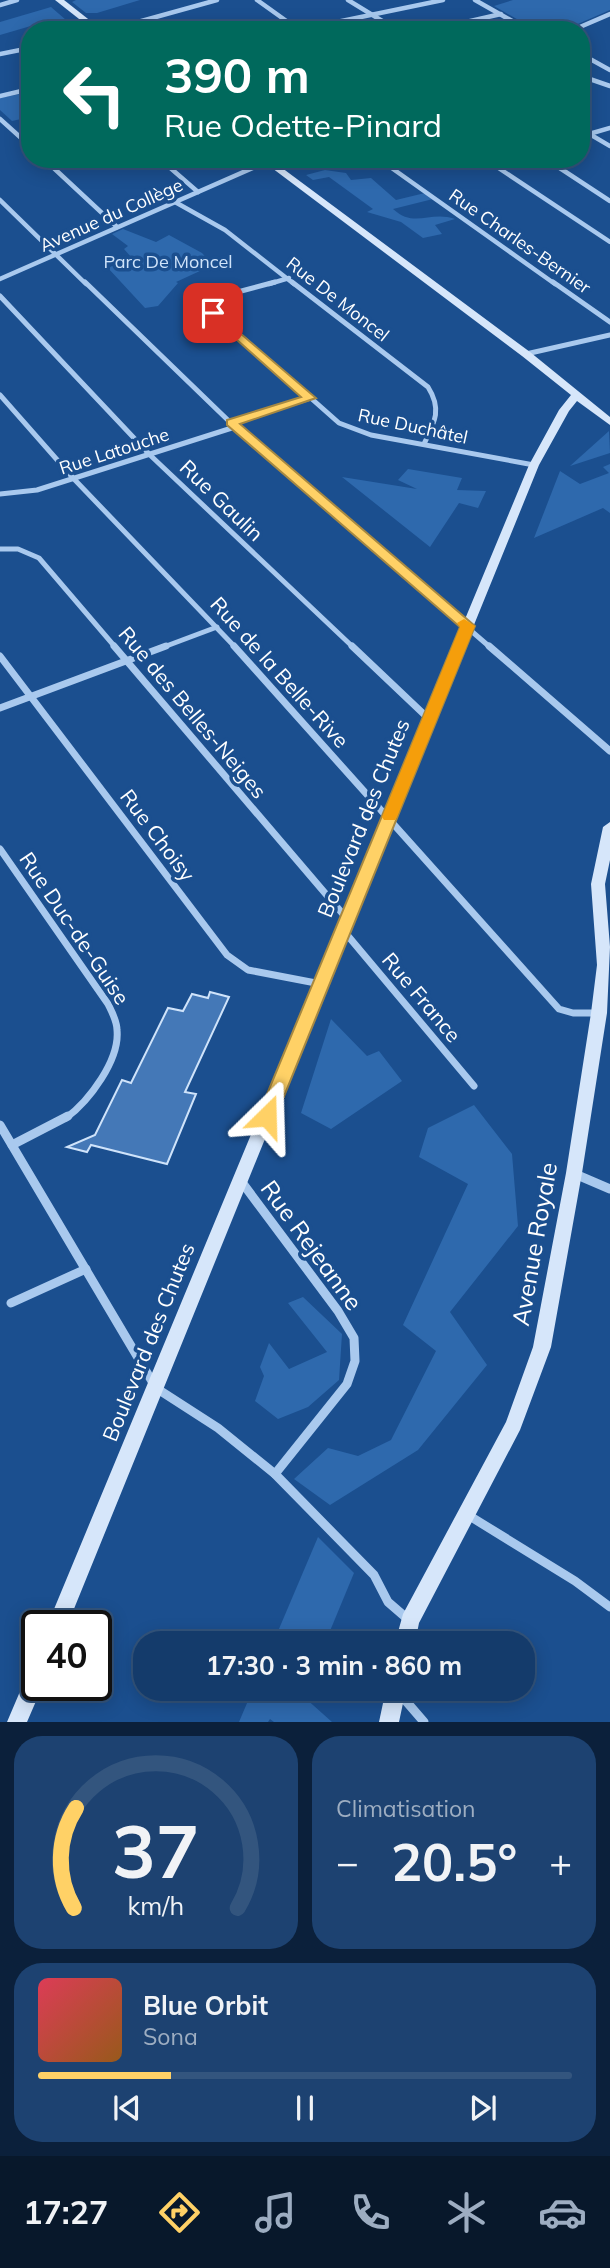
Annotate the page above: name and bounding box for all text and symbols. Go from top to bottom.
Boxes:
text: 390 m [164,44,310,105]
icon: left [49,49,140,140]
text: Rue Odette-Pinard [164,105,442,145]
street label: Avenue du Collège [36,173,186,257]
street label: Rue Charles-Bernier [445,183,596,299]
park label: Parc De Moncel [103,250,233,273]
street label: Rue De Moncel [282,252,394,346]
pin [183,283,243,343]
icon: arrive [194,294,232,332]
street label: Rue Duchâtel [356,403,470,449]
street label: Rue Latouche [56,422,172,480]
street label: Rue Gaulin [175,454,269,546]
street label: Rue de la Belle-Rive [205,591,355,753]
street label: Rue des Belles-Neiges [113,621,273,803]
street label: Boulevard des Chutes [311,715,415,921]
street label: Rue Choisy [115,784,201,886]
street label: Rue Duc-de-Guise [14,847,136,1009]
street label: Rue France [377,947,467,1047]
position arrow [230,1079,304,1153]
street label: Avenue Royale [505,1160,563,1328]
street label: Rue Rejeanne [255,1174,369,1316]
street label: Boulevard des Chutes [96,1239,200,1445]
speed limit sign: 40 [21,1610,112,1701]
text: 17:30 · 3 min · 860 m [206,1649,462,1682]
text: Climatisation [336,1794,476,1823]
text: 37 [112,1806,200,1897]
text: 20.5° [391,1829,517,1894]
text: − [336,1838,359,1886]
text: + [549,1838,572,1886]
text: km/h [128,1890,184,1921]
text: Blue Orbit [143,1989,268,2022]
text: Sona [143,2022,198,2051]
icon: previous [108,2089,146,2127]
icon: pause [286,2089,324,2127]
icon: next [464,2089,502,2127]
icon: directions [155,2188,204,2237]
icon: music [251,2188,300,2237]
icon: phone [346,2188,395,2237]
icon: climate [442,2188,491,2237]
icon: car [538,2188,587,2237]
text: 17:27 [23,2192,108,2232]

